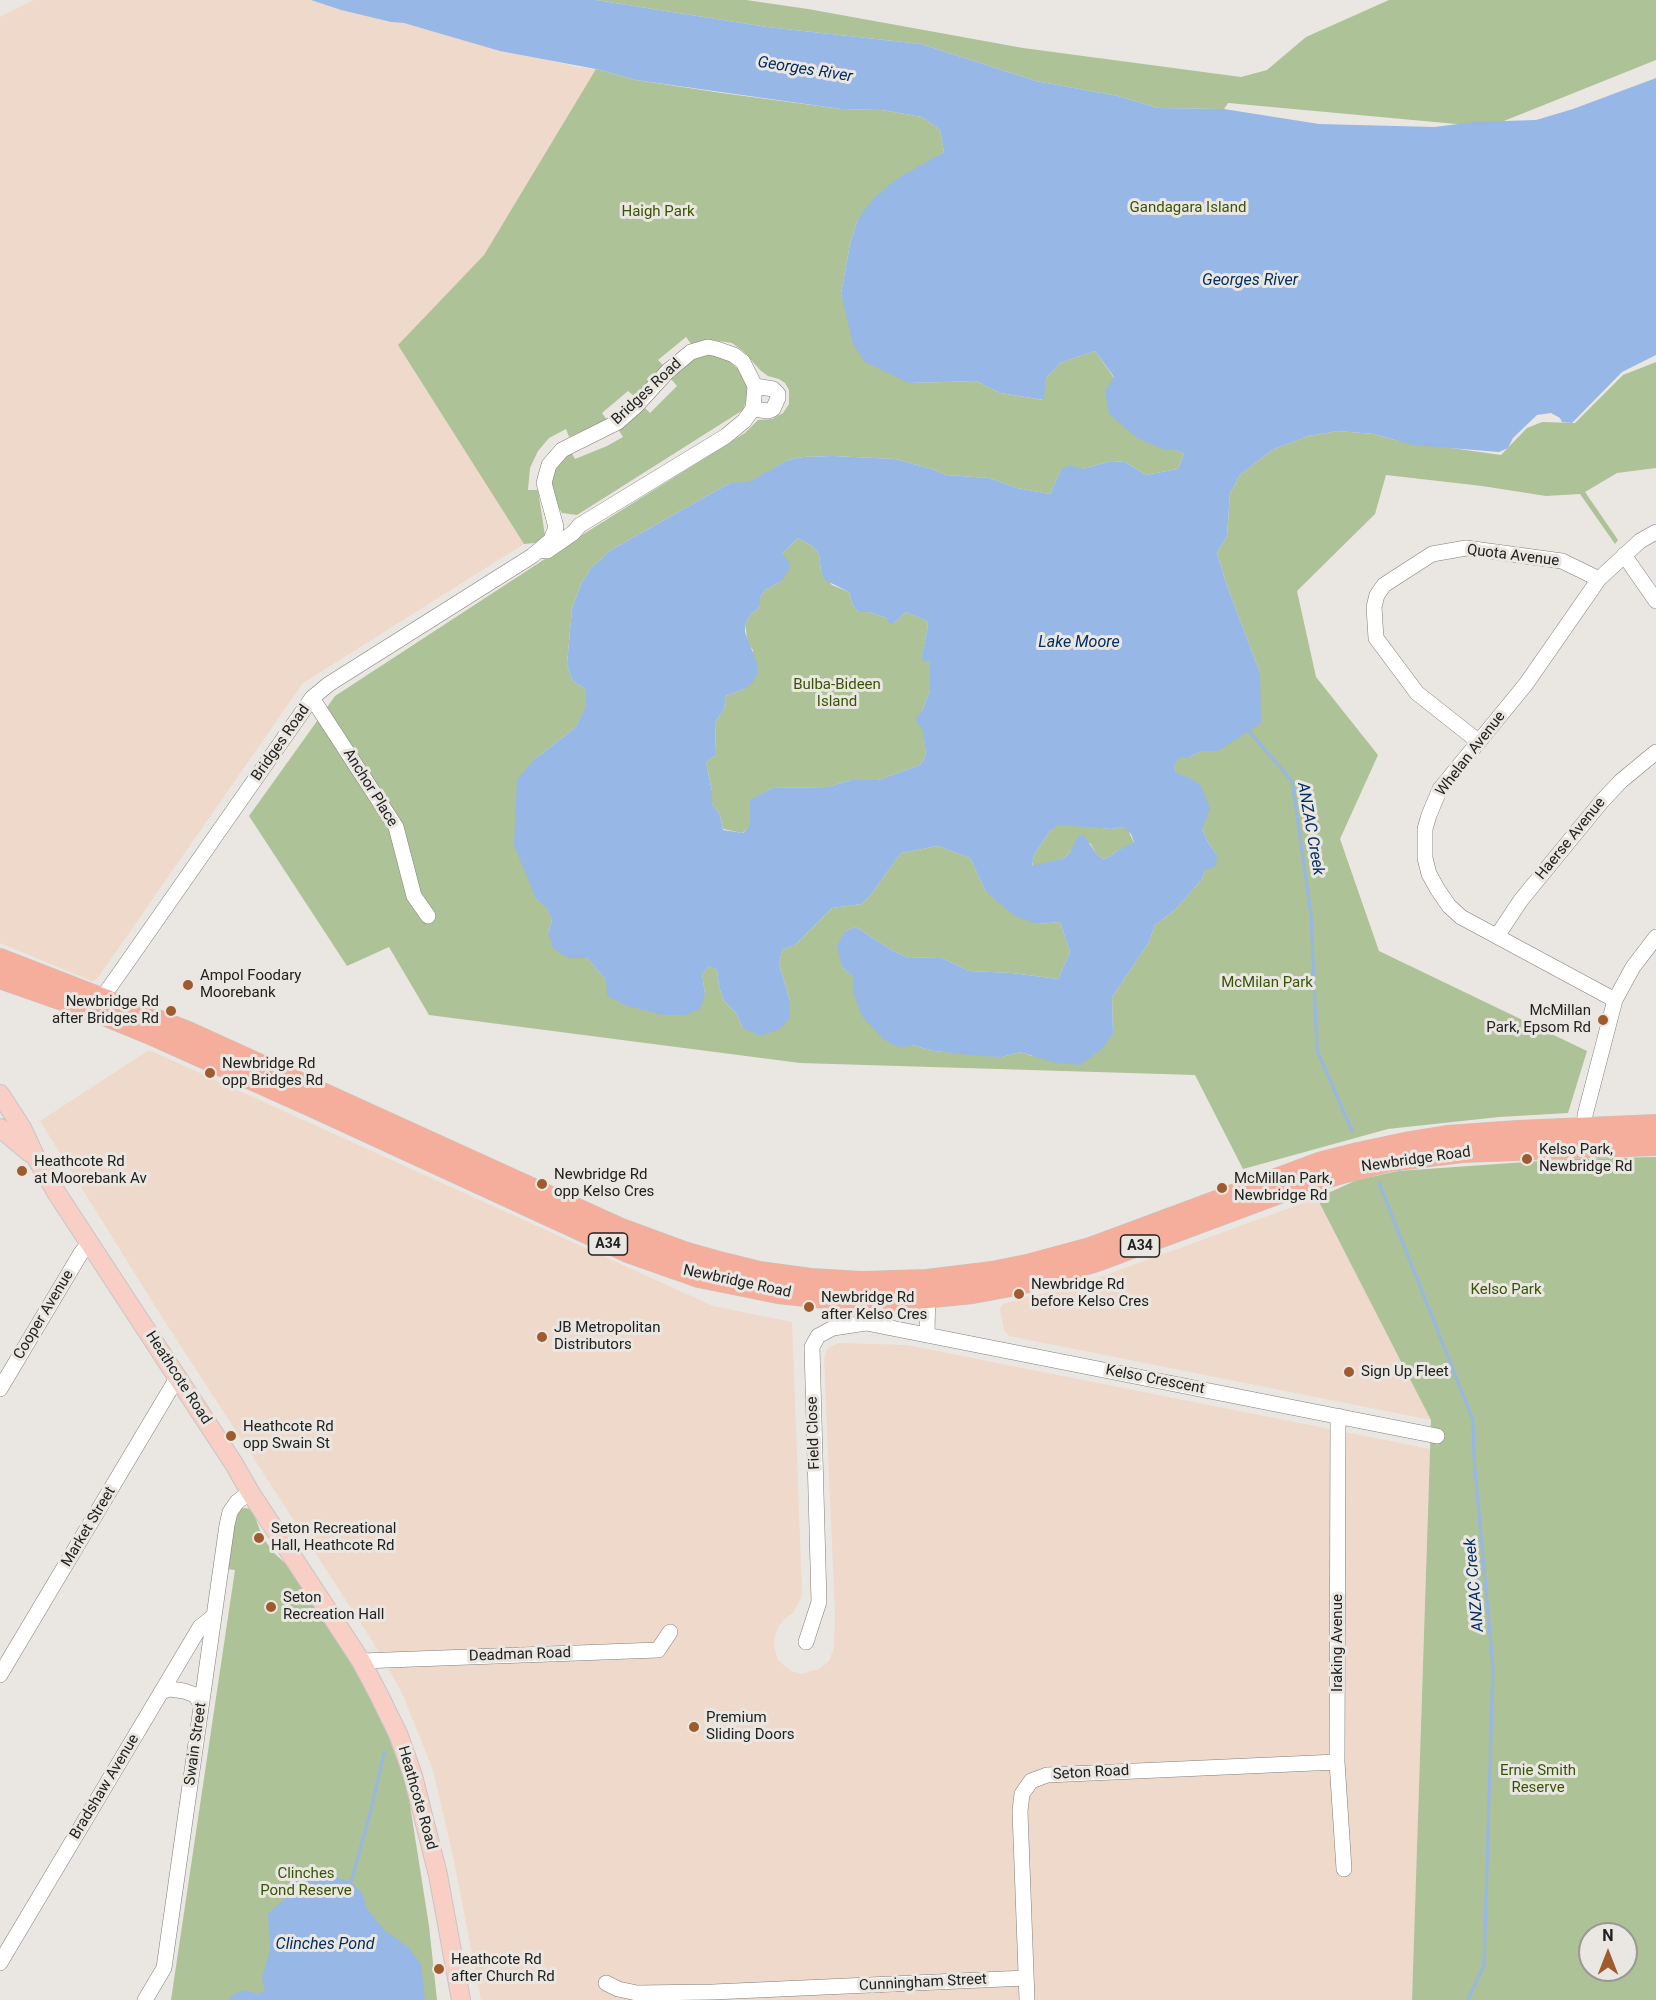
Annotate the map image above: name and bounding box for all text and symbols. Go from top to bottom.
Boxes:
water label: Georges River [756,53,854,87]
park label: Gandagara Island [1130,199,1246,217]
park label: Haigh Park [621,203,695,221]
water label: Georges River [1202,271,1298,291]
street label: Bridges Road [608,355,686,429]
street label: Quota Avenue [1466,541,1560,571]
water label: Lake Moore [1038,633,1120,653]
park label: Bulba-Bideen Island [793,676,881,711]
street label: Bridges Road [248,701,314,785]
street label: Whelan Avenue [1432,708,1510,800]
street label: Anchor Place [339,746,401,830]
water label: ANZAC Creek [1292,781,1328,877]
street label: Haerse Avenue [1532,794,1610,884]
place label: Ampol Foodary Moorebank [200,967,301,1002]
park label: McMilan Park [1221,974,1313,992]
marker: Ampol Foodary Moorebank [181,978,195,992]
place label: Newbridge Rd after Bridges Rd [52,993,159,1028]
place label: McMillan Park, Epsom Rd [1486,1002,1591,1037]
marker: Newbridge Rd after Bridges Rd [164,1004,178,1018]
marker: McMillan Park, Epsom Rd [1596,1013,1610,1027]
place label: Newbridge Rd opp Bridges Rd [222,1055,323,1090]
marker: Newbridge Rd opp Bridges Rd [203,1066,217,1080]
place label: Kelso Park, Newbridge Rd [1539,1141,1632,1176]
street label: Newbridge Road [1360,1143,1472,1177]
marker: Kelso Park, Newbridge Rd [1520,1152,1534,1166]
place label: Heathcote Rd at Moorebank Av [34,1153,147,1188]
marker: Heathcote Rd at Moorebank Av [15,1164,29,1178]
place label: Newbridge Rd opp Kelso Cres [554,1166,654,1201]
place label: McMillan Park, Newbridge Rd [1234,1170,1332,1205]
marker: Newbridge Rd opp Kelso Cres [535,1177,549,1191]
marker: McMillan Park, Newbridge Rd [1215,1181,1229,1195]
road number: A34 [588,1233,628,1255]
road number: A34 [1120,1235,1160,1257]
street label: Newbridge Road [681,1262,793,1302]
street label: Cooper Avenue [10,1267,78,1363]
place label: Newbridge Rd before Kelso Cres [1031,1276,1149,1311]
park label: Kelso Park [1470,1281,1542,1299]
marker: Newbridge Rd before Kelso Cres [1012,1287,1026,1301]
place label: Newbridge Rd after Kelso Cres [821,1289,927,1324]
marker: Newbridge Rd after Kelso Cres [802,1300,816,1314]
place label: JB Metropolitan Distributors [554,1319,660,1354]
street label: Heathcote Road [141,1328,215,1428]
marker: JB Metropolitan Distributors [535,1330,549,1344]
street label: Kelso Crescent [1104,1362,1206,1398]
place label: Sign Up Fleet [1361,1363,1449,1381]
marker: Sign Up Fleet [1342,1365,1356,1379]
street label: Field Close [804,1396,824,1470]
place label: Heathcote Rd opp Swain St [243,1418,334,1453]
marker: Heathcote Rd opp Swain St [224,1429,238,1443]
street label: Market Street [58,1484,120,1570]
place label: Seton Recreational Hall, Heathcote Rd [271,1520,396,1555]
marker: Seton Recreational Hall, Heathcote Rd [252,1531,266,1545]
water label: ANZAC Creek [1461,1537,1489,1633]
place label: Seton Recreation Hall [283,1589,384,1624]
street label: Iraking Avenue [1329,1594,1347,1692]
marker: Seton Recreation Hall [264,1600,278,1614]
street label: Deadman Road [469,1644,571,1666]
street label: Swain Street [181,1701,211,1787]
place label: Premium Sliding Doors [706,1709,795,1744]
marker: Premium Sliding Doors [687,1720,701,1734]
street label: Bradshaw Avenue [67,1731,143,1843]
street label: Heathcote Road [394,1744,440,1852]
street label: Seton Road [1052,1762,1130,1784]
park label: Ernie Smith Reserve [1500,1762,1576,1797]
park label: Clinches Pond Reserve [260,1865,352,1900]
north arrow [1578,1922,1638,1982]
text: N [1602,1926,1614,1945]
water label: Clinches Pond [276,1935,374,1955]
place label: Heathcote Rd after Church Rd [451,1951,555,1986]
marker: Heathcote Rd after Church Rd [432,1962,446,1976]
street label: Cunningham Street [859,1971,987,1995]

